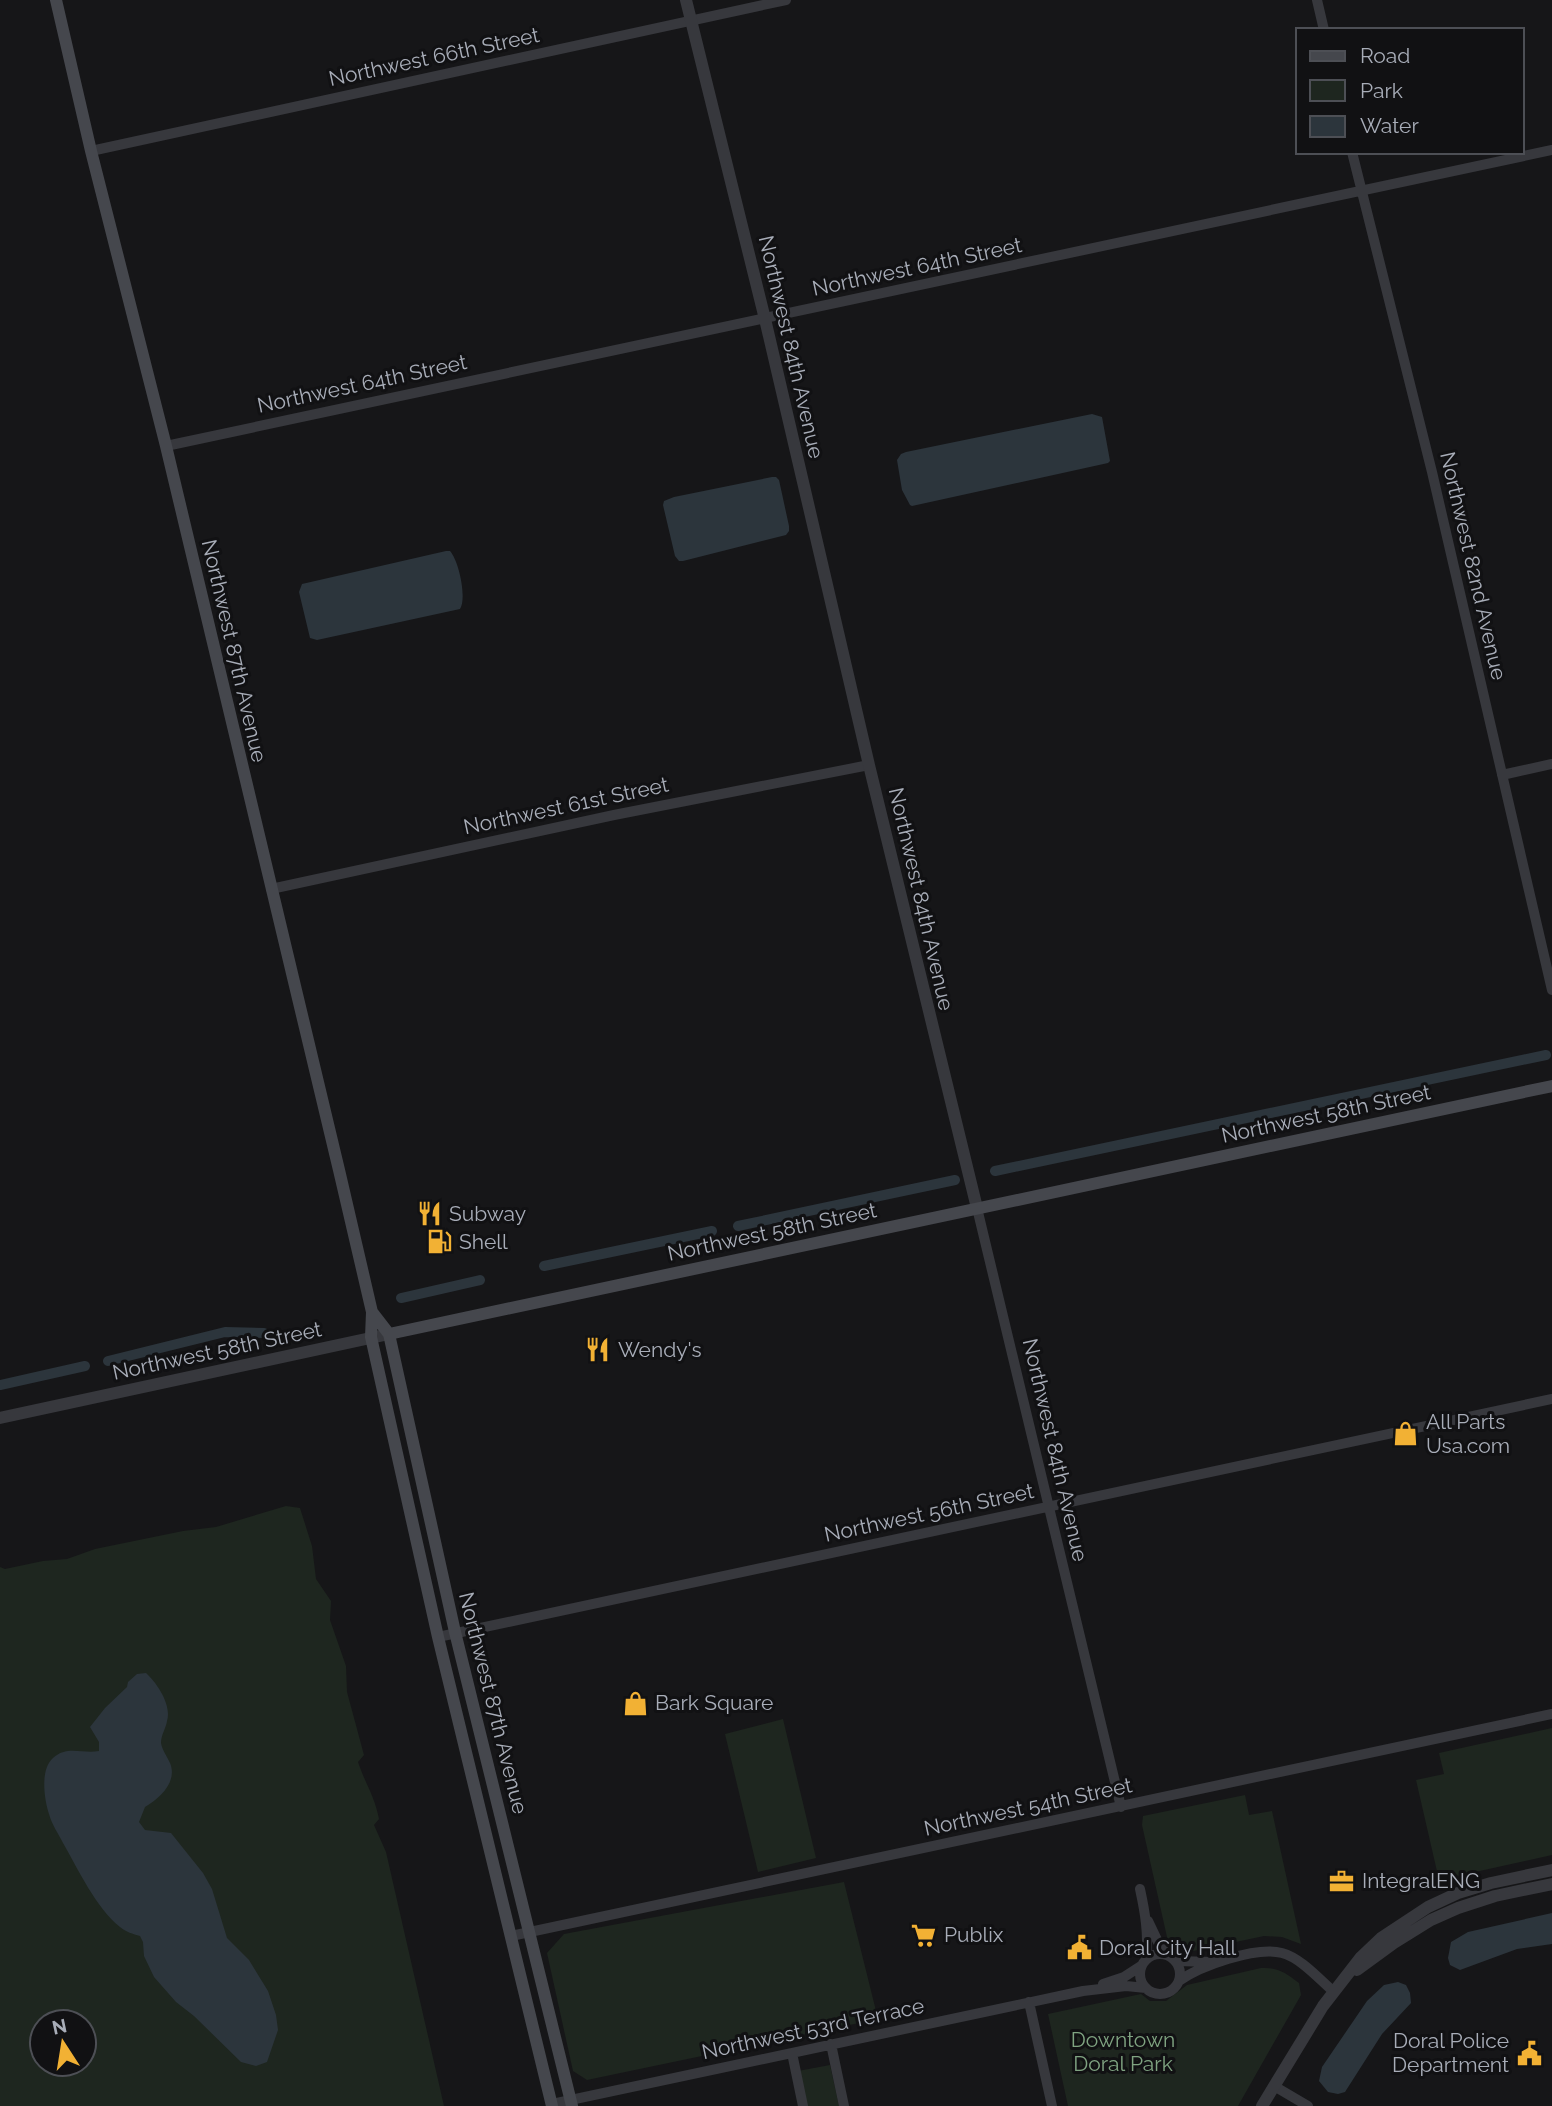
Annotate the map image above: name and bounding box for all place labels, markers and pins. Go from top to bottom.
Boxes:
restaurant icon: Subway [415,1200,443,1228]
place label: Subway [449,1201,526,1226]
fuel station icon: Shell [425,1228,453,1256]
place label: Shell [459,1229,508,1254]
restaurant icon: Wendy's [584,1336,612,1364]
place label: Wendy's [618,1337,702,1362]
place label: All Parts Usa.com [1426,1409,1510,1458]
shop icon: All Parts Usa.com [1392,1420,1420,1448]
shop icon: Bark Square [621,1689,649,1717]
place label: Bark Square [655,1690,773,1715]
office icon: IntegralENG [1328,1867,1356,1895]
place label: IntegralENG [1362,1868,1480,1893]
supermarket icon: Publix [910,1921,938,1949]
place label: Publix [944,1922,1004,1947]
public building icon: Doral City Hall [1065,1934,1093,1962]
place label: Doral City Hall [1099,1935,1236,1960]
place label: Doral Police Department [1392,2028,1509,2077]
public building icon: Doral Police Department [1515,2039,1543,2067]

